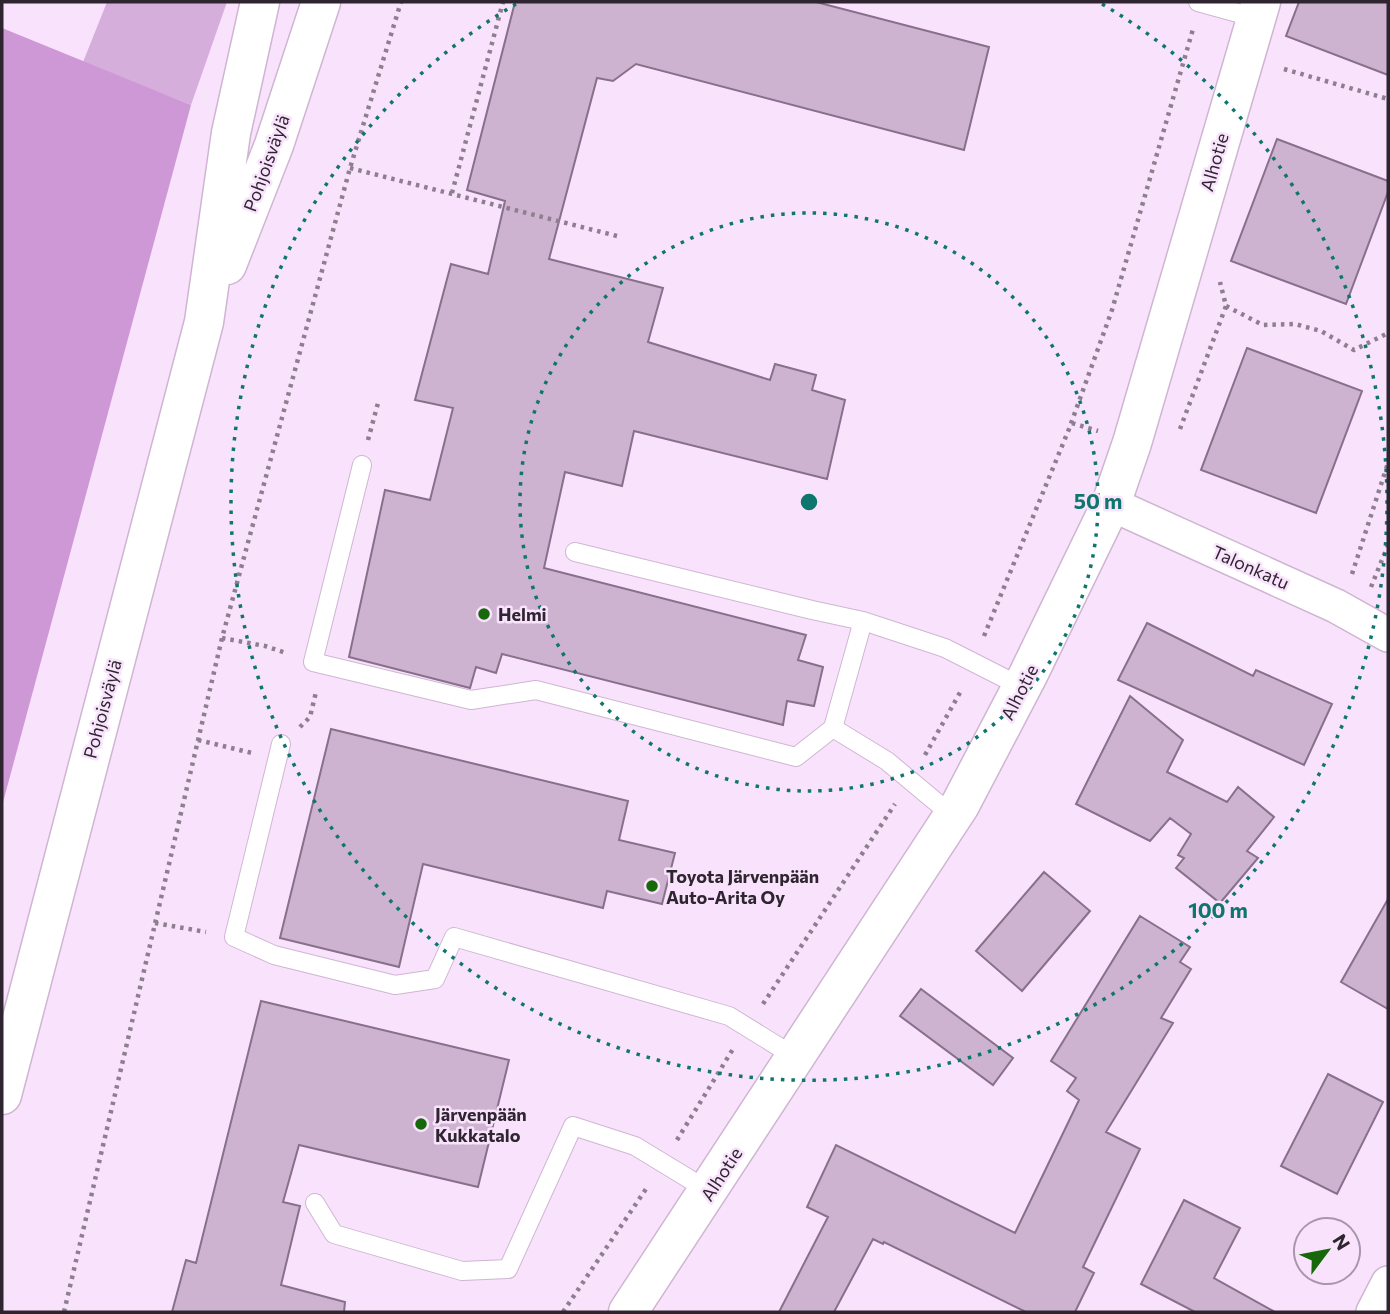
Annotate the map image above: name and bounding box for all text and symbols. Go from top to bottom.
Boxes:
street label: Pohjoisväylä [238,112,294,214]
street label: Alhotie [1195,130,1233,194]
text: 50 m [1074,488,1122,513]
centre of rings [797,490,821,514]
street label: Talonkatu [1209,540,1293,594]
place label: Helmi [498,603,547,625]
marker: Helmi [476,606,492,622]
street label: Pohjoisväylä [78,657,126,761]
street label: Alhotie [996,661,1042,723]
place label: Toyota Järvenpään Auto-Arita Oy [666,865,819,908]
marker: Toyota Järvenpään Auto-Arita Oy [644,878,660,894]
text: 100 m [1188,897,1248,922]
place label: Järvenpään Kukkatalo [435,1103,527,1146]
marker: Järvenpään Kukkatalo [413,1116,429,1132]
street label: Alhotie [696,1143,746,1205]
north arrow [1292,1216,1362,1286]
text: N [1328,1230,1355,1254]

